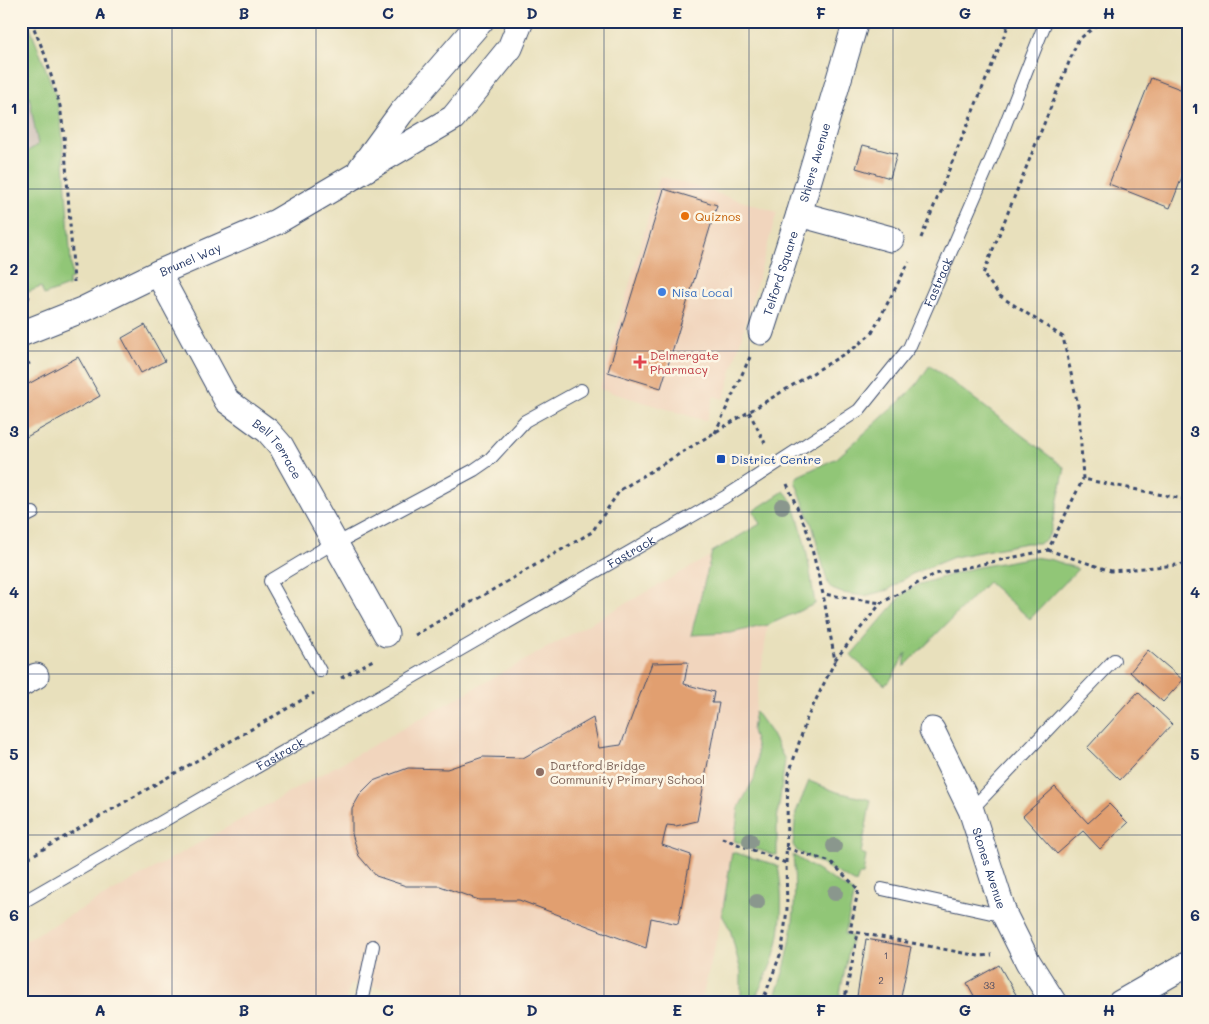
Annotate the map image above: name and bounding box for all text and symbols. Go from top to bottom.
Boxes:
text: A [94,2,106,23]
text: B [239,2,249,23]
text: C [382,2,394,23]
text: D [526,2,538,23]
text: E [672,2,682,23]
text: F [816,2,826,23]
text: G [959,2,971,23]
text: H [1103,2,1115,23]
text: 1 [10,97,18,118]
text: 1 [1191,97,1199,118]
street label: Shiers Avenue [795,121,834,204]
place label: Quiznos [695,208,741,224]
marker: Quiznos [679,210,691,222]
street label: Telford Square [759,228,801,318]
street label: Brunel Way [157,239,223,279]
street label: Fastrack [920,255,955,309]
text: 2 [10,258,19,279]
text: 2 [1191,258,1200,279]
place label: Nisa Local [672,284,733,300]
marker: Nisa Local [656,286,668,298]
place label: Delmergate Pharmacy [650,347,719,377]
marker: Delmergate Pharmacy [634,356,646,368]
street label: Bell Terrace [250,415,306,482]
text: 3 [9,420,19,441]
text: 3 [1190,420,1200,441]
place label: District Centre [731,451,821,467]
marker: District Centre [715,453,727,465]
street label: Fastrack [604,531,657,571]
text: 4 [9,581,19,602]
text: 4 [1190,581,1200,602]
street label: Fastrack [253,734,307,774]
text: 5 [9,743,19,764]
text: 5 [1190,743,1200,764]
place label: Dartford Bridge Community Primary School [550,757,705,787]
marker: Dartford Bridge Community Primary School [534,766,546,778]
street label: Stones Avenue [969,825,1010,911]
text: 6 [9,904,19,925]
text: 6 [1190,904,1200,925]
house number: 1 [884,948,888,962]
house number: 2 [878,973,884,987]
house number: 33 [983,978,995,992]
text: A [94,999,106,1020]
text: B [239,999,249,1020]
text: C [382,999,394,1020]
text: D [526,999,538,1020]
text: E [672,999,682,1020]
text: F [816,999,826,1020]
text: G [959,999,971,1020]
text: H [1103,999,1115,1020]

